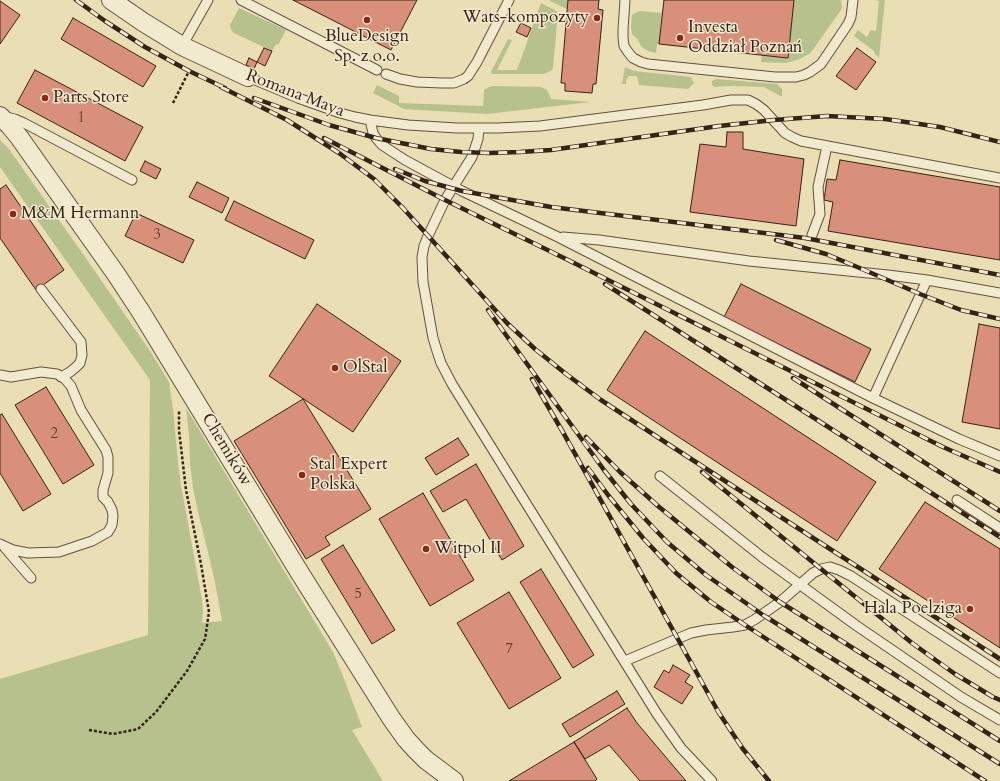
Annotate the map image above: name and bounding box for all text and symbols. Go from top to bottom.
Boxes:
place label: Wats-kompozyty [462,8,589,28]
marker: Wats-kompozyty [592,13,602,23]
marker: BlueDesign Sp. z o.o. [362,15,372,25]
place label: Investa Oddział Poznań [688,18,803,58]
place label: BlueDesign Sp. z o.o. [325,27,409,67]
marker: Investa Oddział Poznań [675,33,685,43]
street label: Romana Maya [243,66,347,122]
place label: Parts Store [53,88,129,108]
marker: Parts Store [40,93,50,103]
house number: 1 [77,110,85,128]
place label: M&M Hermann [21,204,139,224]
marker: M&M Hermann [8,209,18,219]
house number: 3 [153,227,161,245]
place label: OlStal [343,358,388,378]
marker: OlStal [330,363,340,373]
street label: Chemików [196,410,256,490]
house number: 2 [50,426,58,444]
place label: Stal Expert Polska [310,455,387,495]
marker: Stal Expert Polska [297,470,307,480]
place label: Witpol II [434,539,502,559]
marker: Witpol II [421,544,431,554]
house number: 5 [354,586,362,604]
place label: Hala Poelziga [864,599,962,619]
marker: Hala Poelziga [965,604,975,614]
house number: 7 [505,641,513,659]

